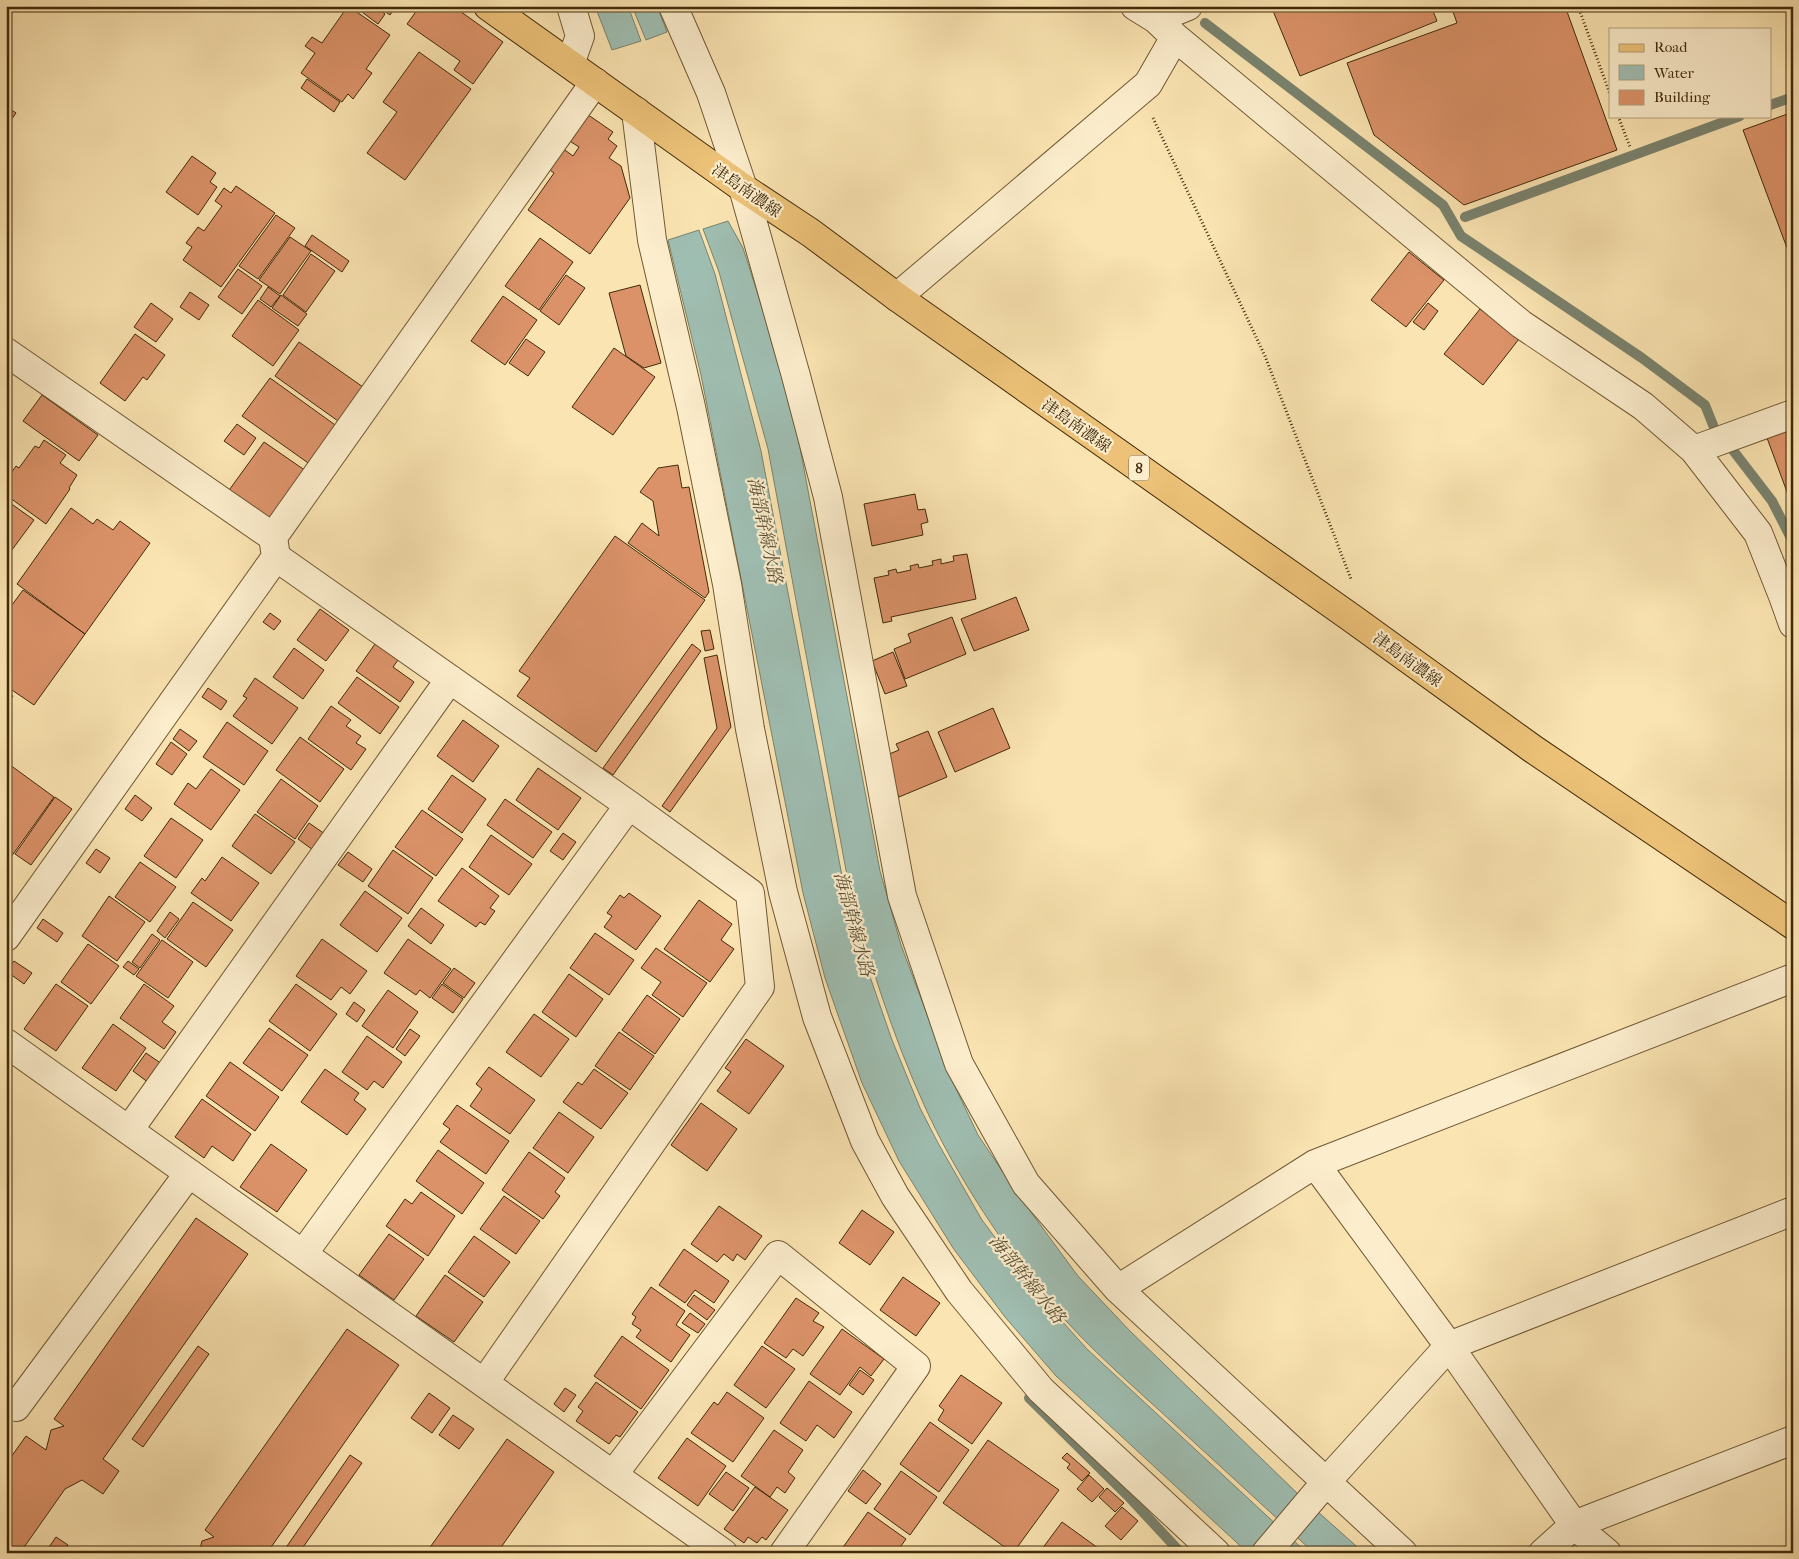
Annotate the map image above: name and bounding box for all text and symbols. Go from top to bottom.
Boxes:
legend [1609,28,1772,118]
text: Road [1654,38,1688,56]
text: Water [1653,64,1694,82]
text: Building [1654,88,1711,106]
street label: 津島南濃線 [708,160,785,221]
street label: 津島南濃線 [1038,395,1115,456]
road number: 8 [1129,456,1149,480]
water label: 海部幹線水路 [743,475,786,587]
street label: 津島南濃線 [1370,628,1446,691]
water label: 海部幹線水路 [829,869,878,981]
water label: 海部幹線水路 [984,1231,1070,1329]

